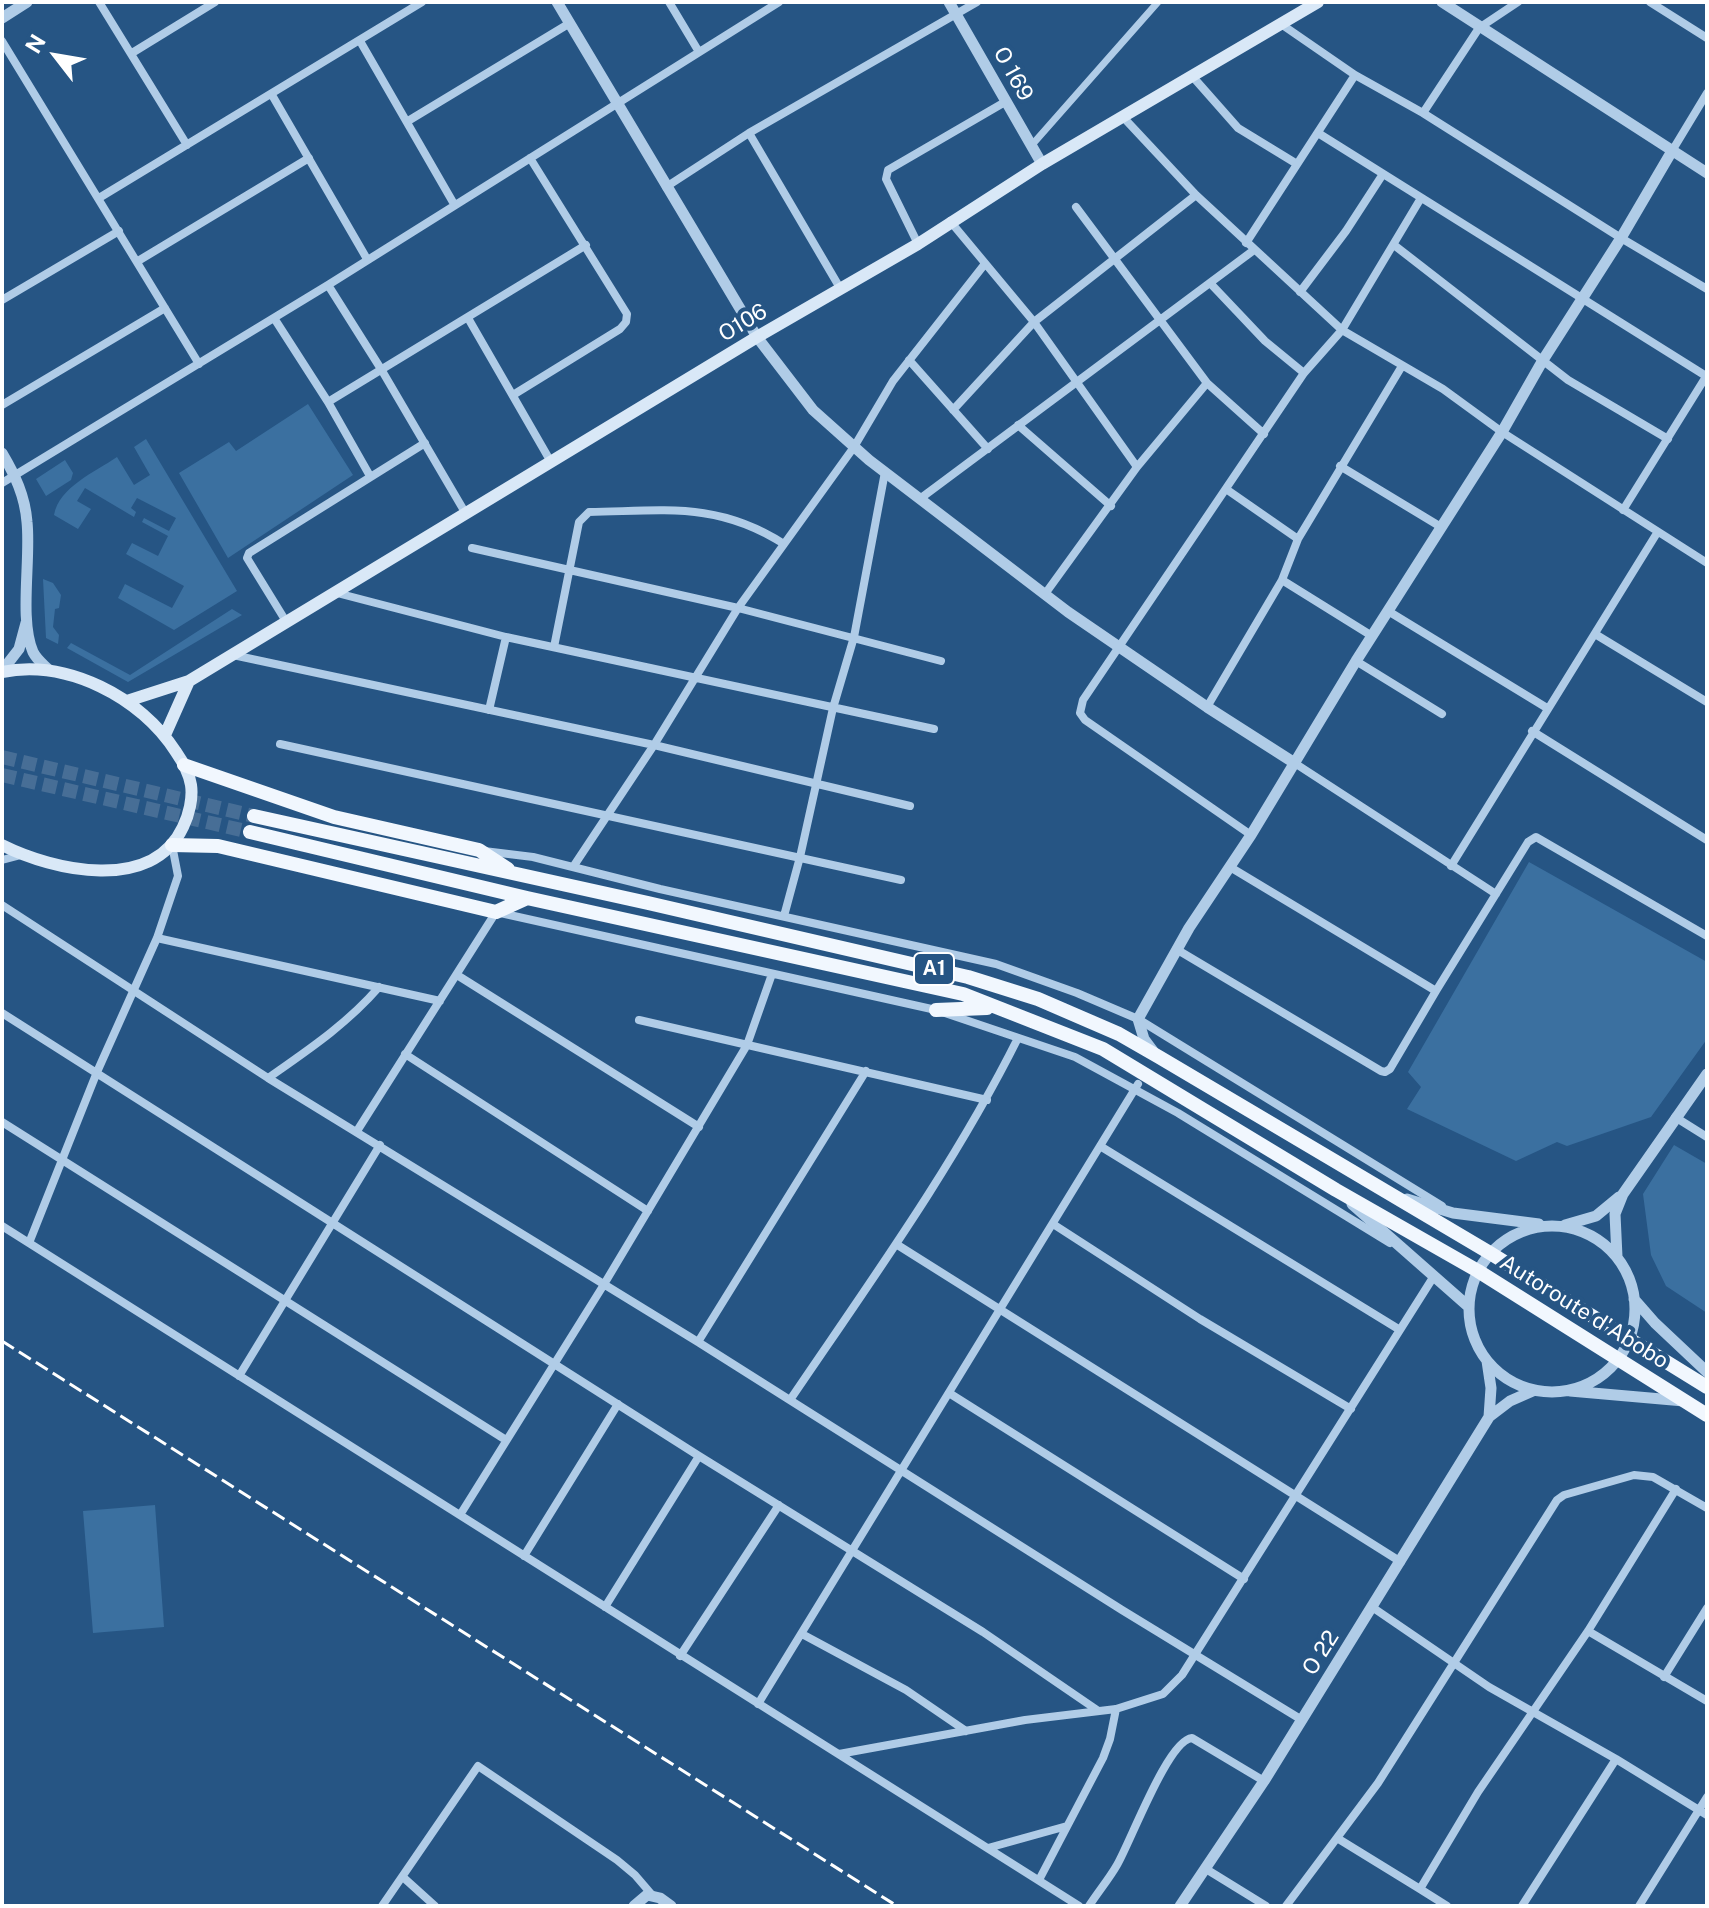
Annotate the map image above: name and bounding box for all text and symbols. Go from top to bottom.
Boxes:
north arrow [16,16,96,96]
text: N [20,30,51,58]
street label: O 169 [987,42,1039,106]
street label: O106 [714,298,772,348]
road number: A1 [914,953,954,985]
street label: Autoroute d'Abobo [1495,1249,1673,1375]
street label: O 22 [1297,1626,1345,1680]

